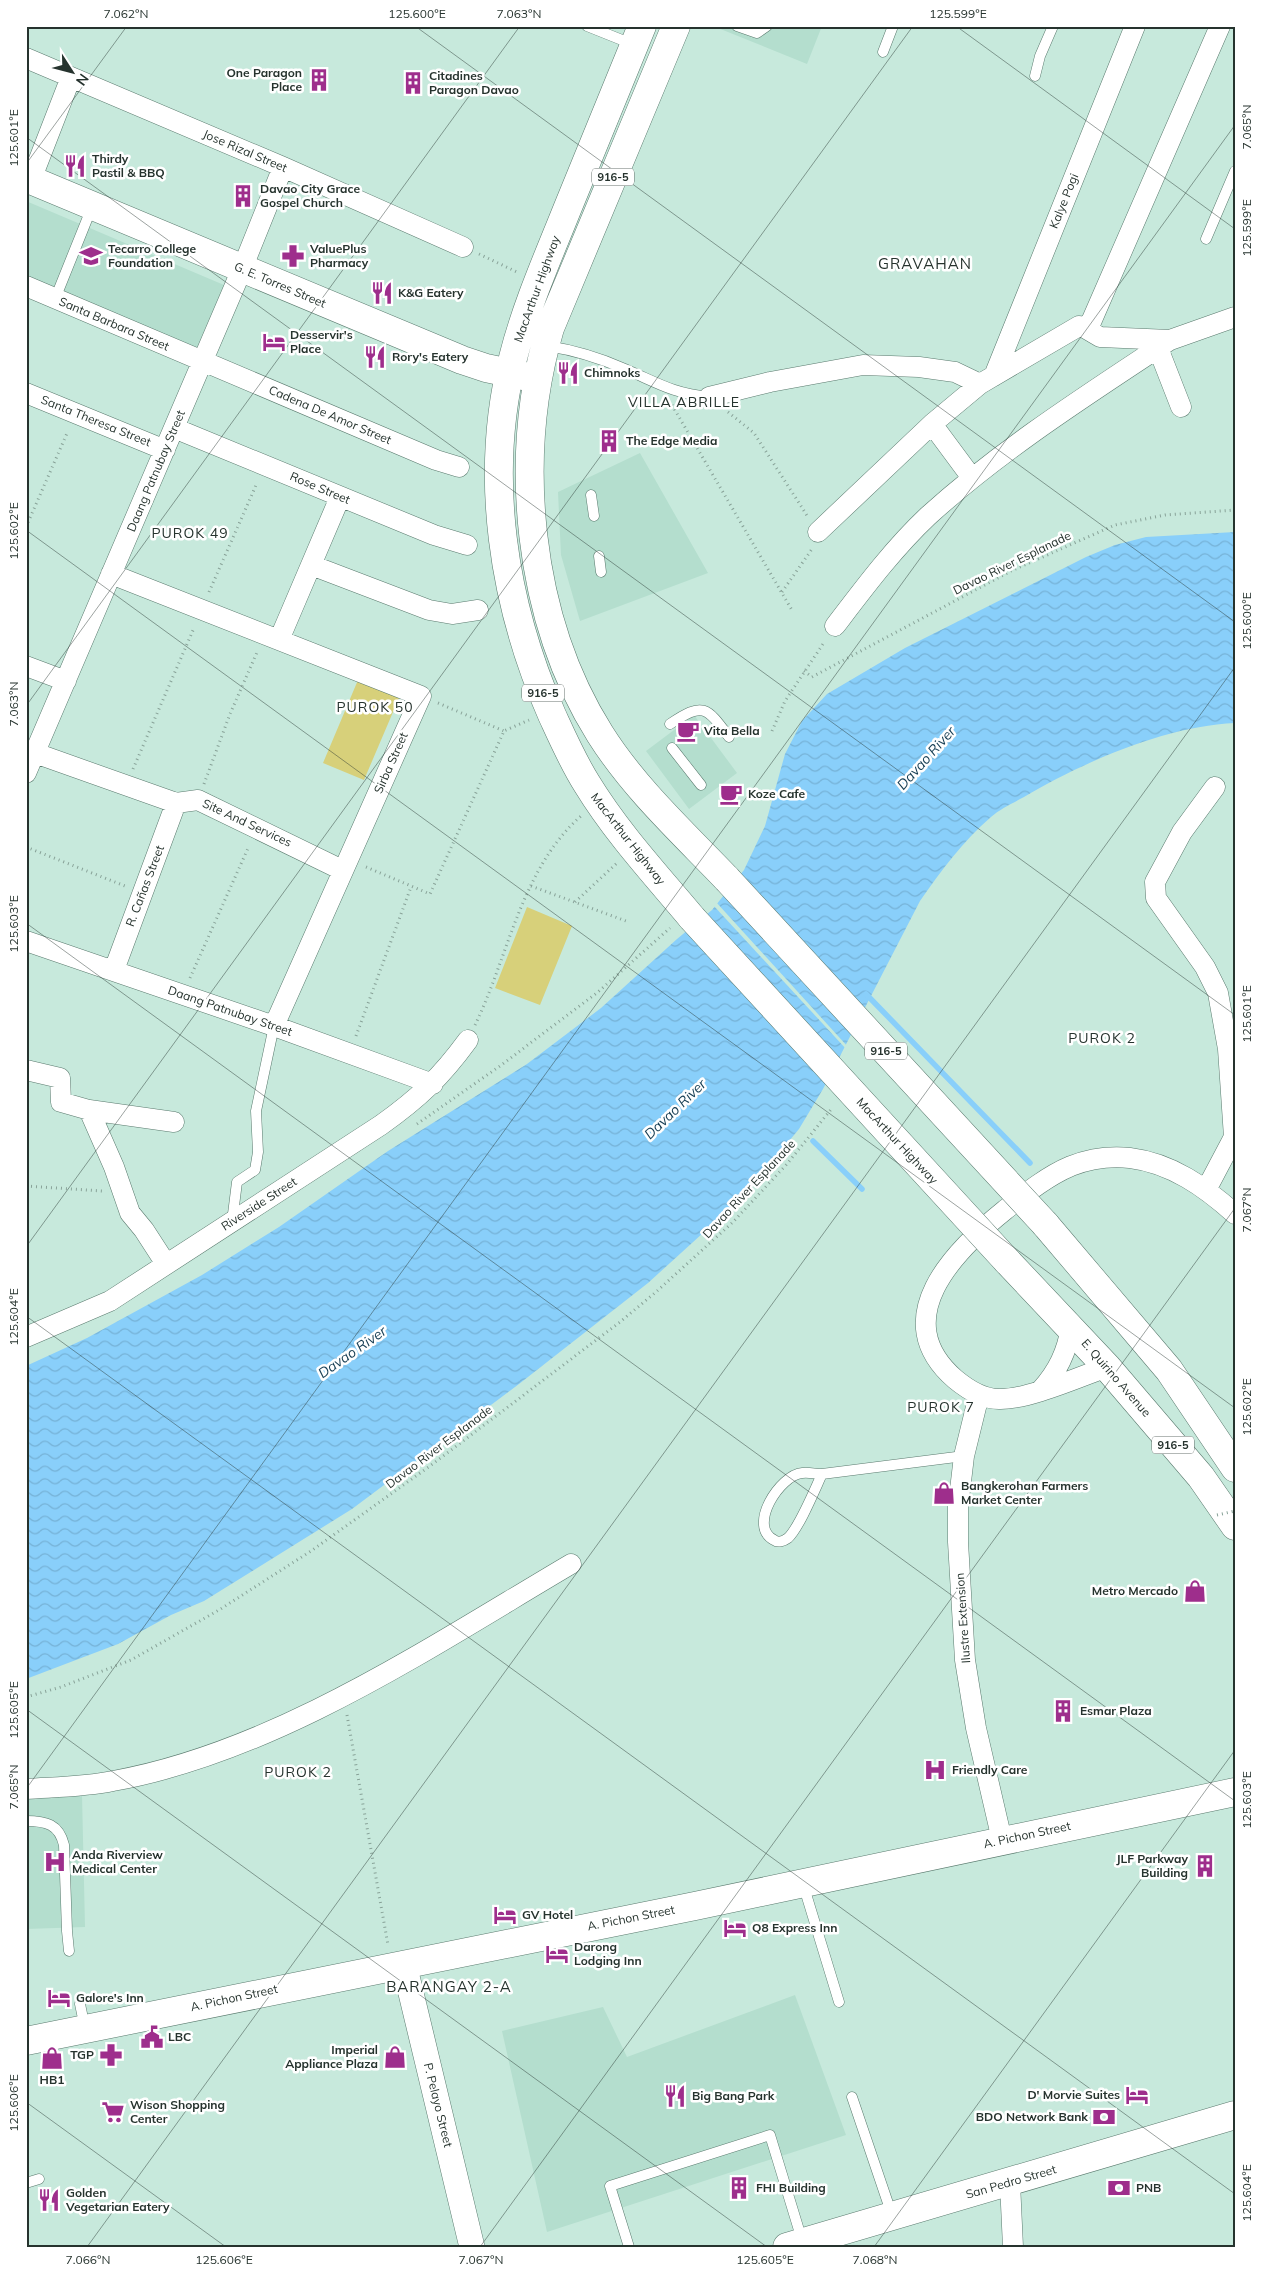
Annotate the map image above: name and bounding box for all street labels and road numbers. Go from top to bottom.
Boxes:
street label: Jose Rizal Street [201,126,290,175]
road number: 916-5 [592,168,634,186]
street label: Kalye Pogi [1046,171,1081,231]
street label: MacArthur Highway [510,233,563,344]
street label: G. E. Torres Street [232,258,328,311]
street label: Santa Barbara Street [57,294,172,354]
street label: Cadena De Amor Street [267,382,394,447]
street label: Santa Theresa Street [39,392,153,449]
street label: Daang Patnubay Street [123,408,188,534]
street label: Rose Street [288,468,353,507]
street label: Davao River Esplanade [950,528,1073,598]
road number: 916-5 [522,684,564,701]
street label: Sirba Street [370,730,411,796]
street label: MacArthur Highway [588,790,669,888]
street label: Site And Services [200,795,294,850]
street label: R. Cañas Street [122,843,167,929]
street label: Daang Patnubay Street [166,982,294,1039]
road number: 916-5 [865,1042,907,1060]
street label: MacArthur Highway [853,1094,942,1187]
street label: Davao River Esplanade [699,1136,798,1241]
street label: Riverside Street [218,1174,299,1234]
street label: E. Quirino Avenue [1079,1336,1154,1420]
street label: Davao River Esplanade [383,1402,495,1491]
road number: 916-5 [1152,1436,1194,1454]
street label: Ilustre Extension [952,1572,973,1664]
street label: A. Pichon Street [982,1818,1072,1851]
street label: A. Pichon Street [586,1902,676,1933]
street label: A. Pichon Street [189,1981,279,2014]
street label: P. Pelayo Street [421,2061,456,2149]
street label: San Pedro Street [964,2161,1058,2202]

